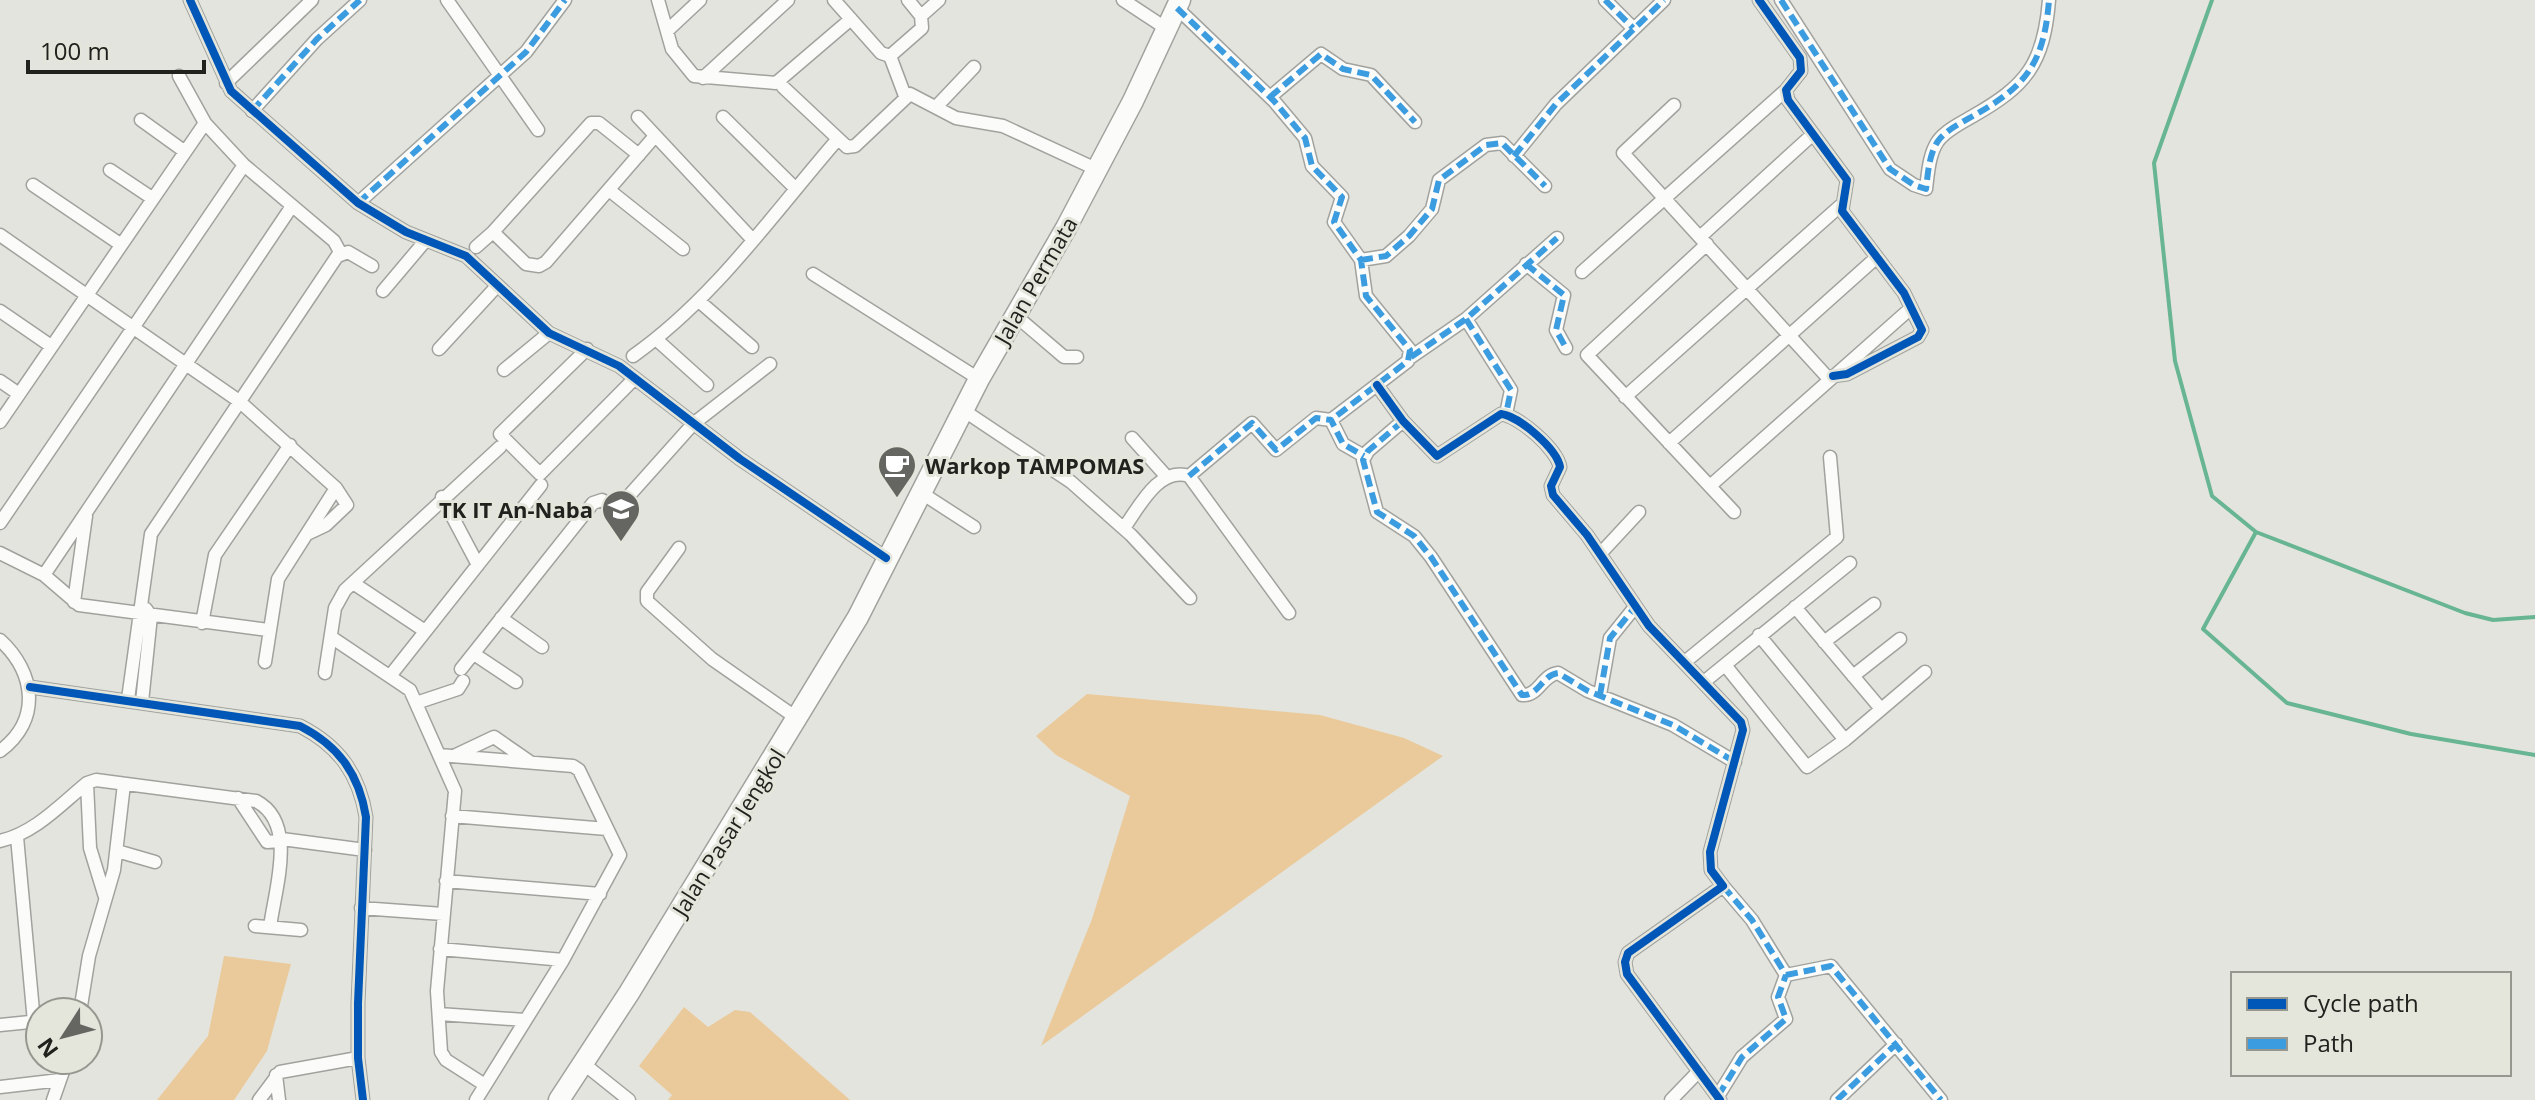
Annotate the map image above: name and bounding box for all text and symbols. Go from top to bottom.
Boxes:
scale bar [28,24,204,74]
text: 100 m [40,34,110,67]
street label: Jalan Permata [985,211,1084,351]
cafe icon: Warkop TAMPOMAS [876,444,918,499]
place label: Warkop TAMPOMAS [925,450,1144,480]
school or university icon: TK IT An-Naba [600,488,642,543]
place label: TK IT An-Naba [439,494,593,524]
street label: Jalan Pasar Jengkol [663,743,792,923]
legend [2231,972,2511,1076]
text: Cycle path [2303,986,2419,1019]
north arrow [24,996,104,1076]
text: Path [2303,1026,2354,1059]
text: N [30,1032,64,1064]

